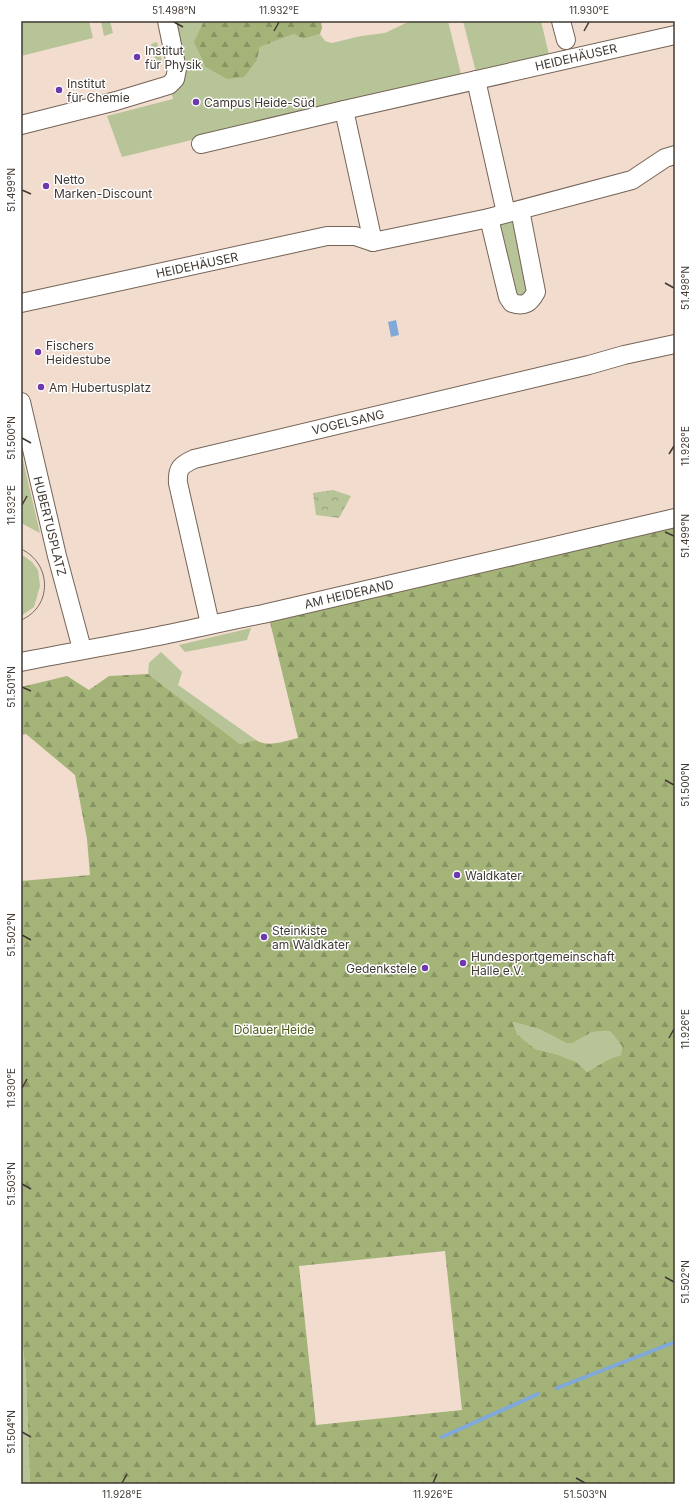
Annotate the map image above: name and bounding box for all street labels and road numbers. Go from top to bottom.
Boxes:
street label: HEIDEHÄUSER [534,40,619,74]
street label: HEIDEHÄUSER [154,249,240,281]
street label: VOGELSANG [310,406,386,438]
street label: HUBERTUSPLATZ [30,475,70,577]
street label: AM HEIDERAND [303,576,395,612]

